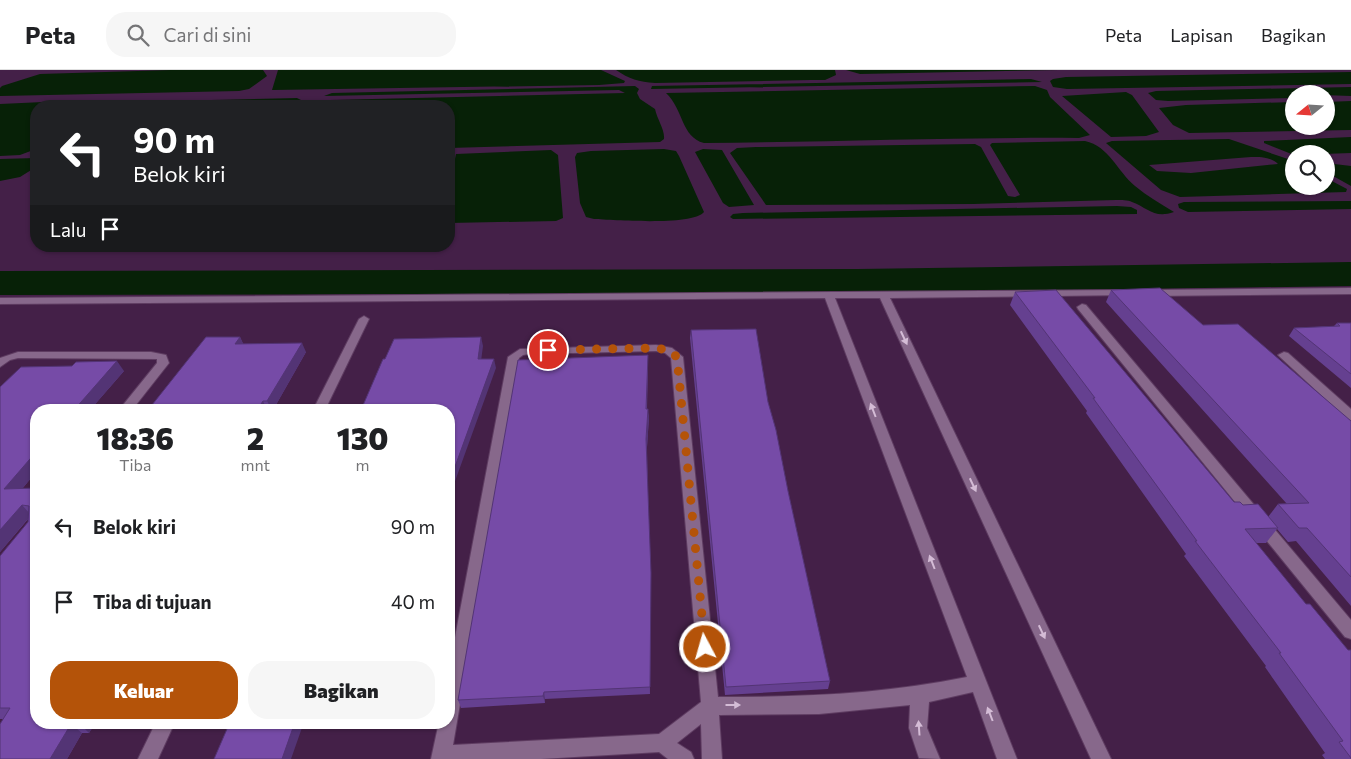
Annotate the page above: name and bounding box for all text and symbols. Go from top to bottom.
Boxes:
search box [106,12,456,57]
text: Peta [25,20,76,49]
icon: search [124,21,152,49]
text: Cari di sini [164,23,251,46]
text: Peta [1105,24,1142,46]
text: Lapisan [1170,24,1233,46]
text: Bagikan [1261,24,1326,46]
north arrow [1285,85,1335,135]
map controls [1285,85,1335,195]
text: 90 m [133,117,215,160]
icon: left [50,120,115,185]
button: search [1285,145,1335,195]
text: Belok kiri [133,160,226,187]
icon: arrive [96,215,124,243]
text: Lalu [50,218,86,241]
pin [527,329,569,371]
one-way arrow [900,331,908,345]
icon: arrive [534,336,562,364]
one-way arrow [869,402,877,417]
text: 18:36 [96,419,174,456]
text: 2 [247,419,264,456]
text: 130 [337,419,389,456]
text: Tiba [119,455,151,474]
text: mnt [240,455,270,474]
text: m [356,455,370,474]
one-way arrow [969,478,977,492]
icon: left [50,513,78,541]
text: Belok kiri [93,515,176,538]
text: 90 m [391,515,435,538]
one-way arrow [927,555,935,569]
icon: arrive [50,588,78,616]
text: Tiba di tujuan [93,590,211,613]
text: 40 m [391,590,435,613]
position arrow [678,620,730,672]
one-way arrow [1037,625,1046,640]
button: Keluar [50,661,238,719]
button: Bagikan [248,661,435,719]
one-way arrow [725,701,741,709]
one-way arrow [986,706,993,721]
one-way arrow [914,720,922,736]

